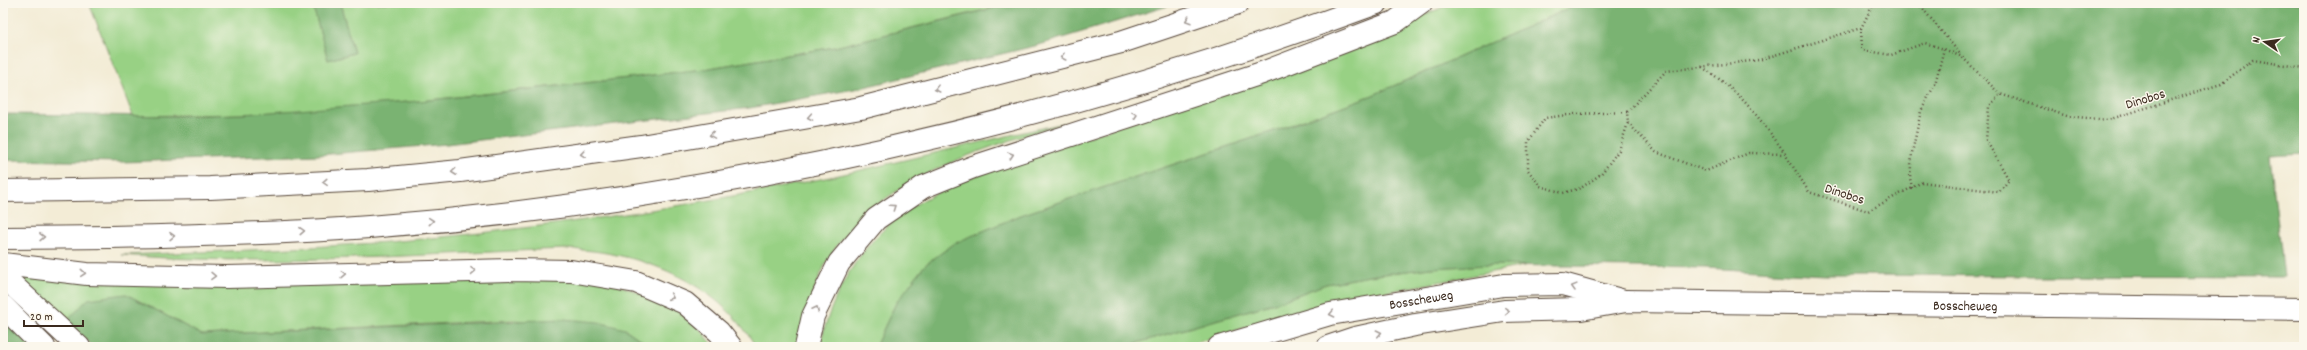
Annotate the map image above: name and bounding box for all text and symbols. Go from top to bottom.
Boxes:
one-way arrow [1184,15,1191,23]
north arrow [2245,22,2285,62]
text: N [2249,35,2266,45]
one-way arrow [1060,52,1066,60]
one-way arrow [934,84,941,93]
street label: Dinobos [2123,84,2168,115]
one-way arrow [1131,111,1138,120]
one-way arrow [807,113,813,121]
one-way arrow [709,130,715,138]
one-way arrow [580,149,586,158]
one-way arrow [1007,151,1014,160]
one-way arrow [451,167,458,176]
one-way arrow [322,178,328,186]
street label: Dinobos [1822,179,1867,211]
one-way arrow [889,204,896,212]
one-way arrow [428,217,434,226]
one-way arrow [299,226,305,235]
one-way arrow [169,232,175,240]
one-way arrow [39,233,45,242]
one-way arrow [470,267,476,275]
one-way arrow [80,269,87,278]
one-way arrow [340,270,346,278]
one-way arrow [210,272,216,281]
one-way arrow [1571,283,1578,292]
street label: Bosscheweg [1388,286,1455,316]
one-way arrow [667,292,675,300]
street label: Bosscheweg [1933,297,1998,317]
scale bar [24,302,83,328]
one-way arrow [811,306,819,314]
one-way arrow [1504,307,1510,316]
text: 20 m [30,309,53,326]
one-way arrow [1329,309,1336,317]
one-way arrow [1375,329,1382,338]

